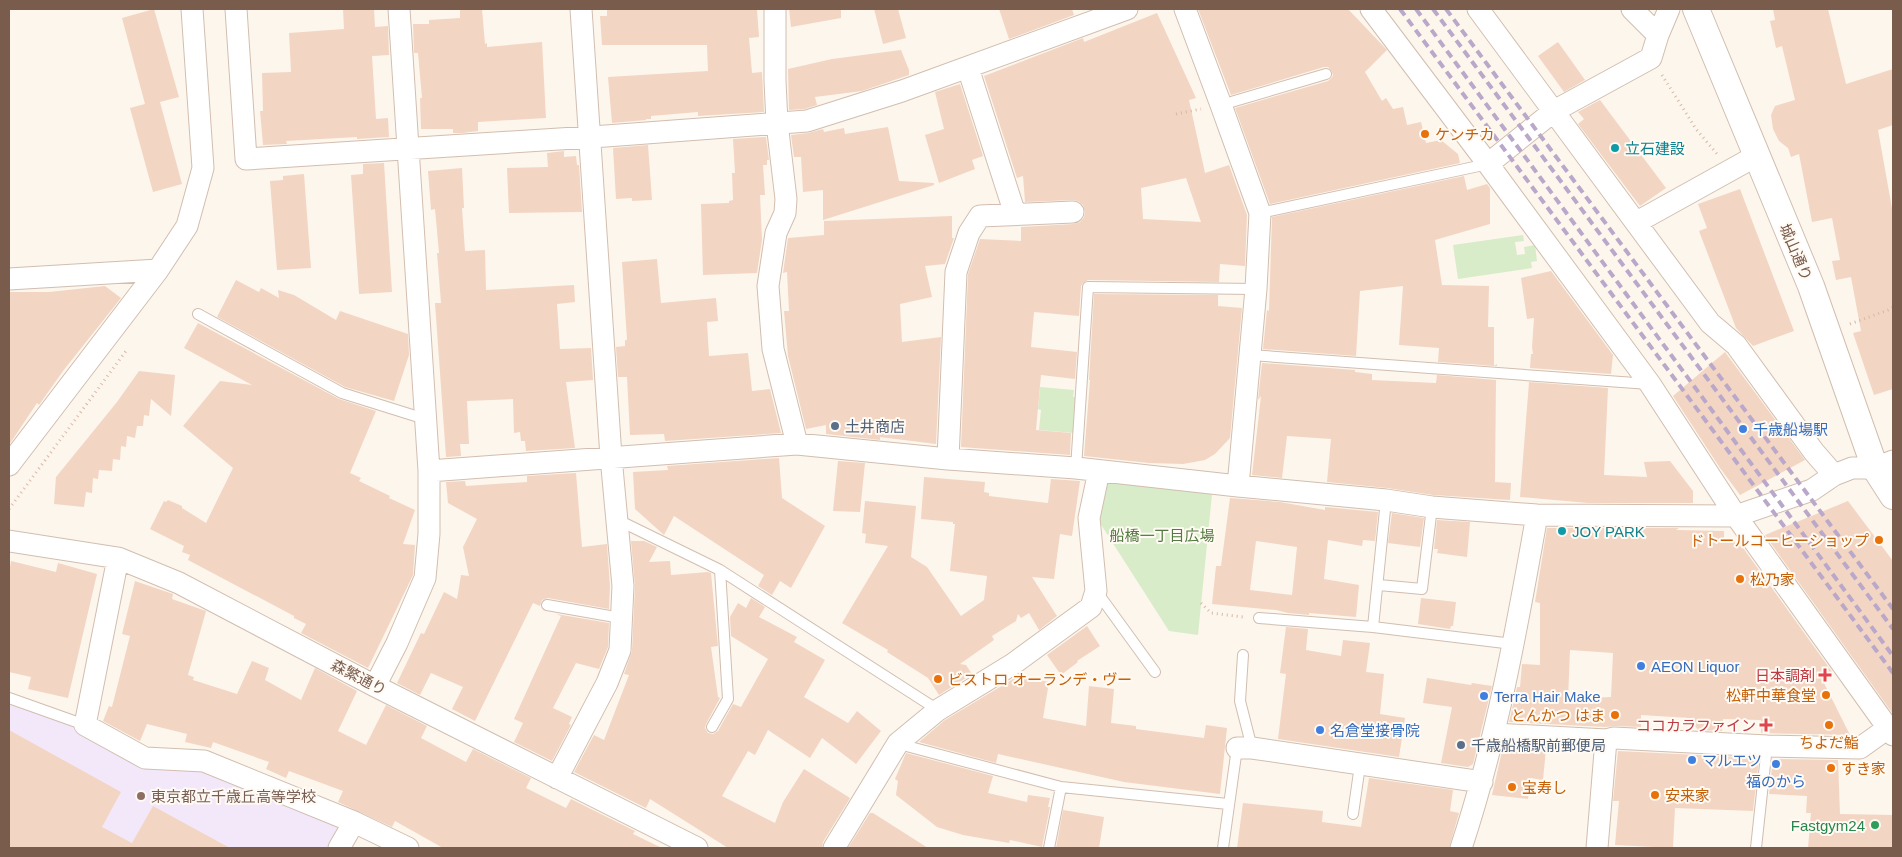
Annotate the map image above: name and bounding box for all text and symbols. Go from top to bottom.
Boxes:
place label: ケンチカ [1435,126,1495,143]
marker: ケンチカ [1419,128,1431,140]
place label: 立石建設 [1625,140,1685,157]
marker: 立石建設 [1609,142,1621,154]
street label: 城山通り [1776,221,1816,283]
place label: 土井商店 [845,418,905,435]
marker: 土井商店 [829,420,841,432]
place label: 千歳船場駅 [1753,421,1828,438]
marker: 千歳船場駅 [1737,423,1749,435]
place label: JOY PARK [1572,523,1645,540]
marker: JOY PARK [1556,525,1568,537]
park label: 船橋一丁目広場 [1109,527,1215,544]
place label: ドトールコーヒーショップ [1690,532,1869,549]
marker: ドトールコーヒーショップ [1873,534,1885,546]
place label: 松乃家 [1750,571,1795,588]
marker: 松乃家 [1734,573,1746,585]
street label: 森繁通り [328,656,390,698]
place label: AEON Liquor [1651,658,1739,675]
marker: AEON Liquor [1635,660,1647,672]
place label: 日本調剤 [1755,667,1815,684]
marker: 日本調剤 [1819,669,1831,681]
place label: ビストロ オーランデ・ヴー [948,671,1132,688]
marker: ビストロ オーランデ・ヴー [932,673,944,685]
place label: 松軒中華食堂 [1726,687,1816,704]
place label: Terra Hair Make [1494,688,1601,705]
marker: 松軒中華食堂 [1820,689,1832,701]
marker: Terra Hair Make [1478,690,1490,702]
place label: とんかつ はま [1511,707,1605,724]
marker: とんかつ はま [1609,709,1621,721]
place label: ココカラファイン [1636,717,1756,734]
marker: ココカラファイン [1760,719,1772,731]
marker: ちよだ鮨 [1823,719,1835,731]
place label: 名倉堂接骨院 [1330,722,1420,739]
marker: 名倉堂接骨院 [1314,724,1326,736]
place label: ちよだ鮨 [1799,734,1859,751]
place label: 千歳船橋駅前郵便局 [1471,737,1606,754]
marker: 千歳船橋駅前郵便局 [1455,739,1467,751]
place label: マルエツ [1702,752,1762,769]
marker: マルエツ [1686,754,1698,766]
marker: 福のから [1770,758,1782,770]
place label: すき家 [1841,760,1886,777]
marker: すき家 [1825,762,1837,774]
place label: 福のから [1746,773,1806,790]
place label: 宝寿し [1522,779,1567,796]
marker: 宝寿し [1506,781,1518,793]
place label: 安来家 [1665,787,1710,804]
place label: 東京都立千歳丘高等学校 [151,788,316,805]
marker: 安来家 [1649,789,1661,801]
marker: 東京都立千歳丘高等学校 [135,790,147,802]
place label: Fastgym24 [1791,817,1865,834]
marker: Fastgym24 [1869,819,1881,831]

